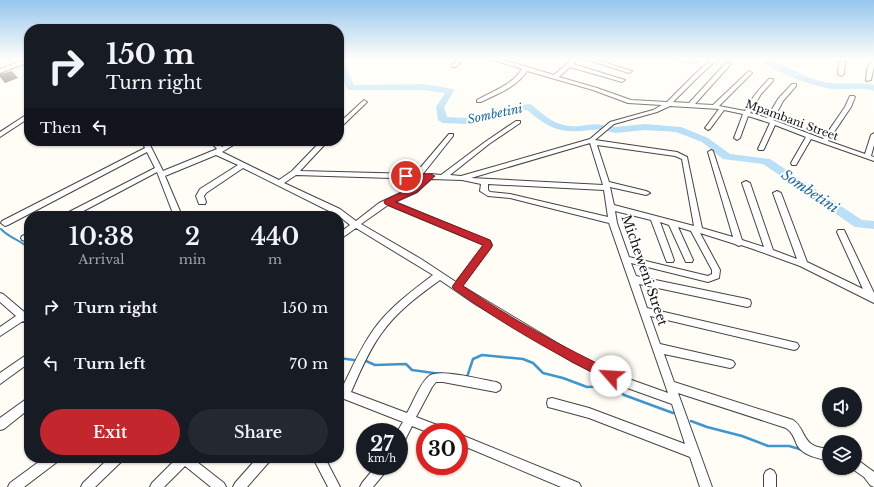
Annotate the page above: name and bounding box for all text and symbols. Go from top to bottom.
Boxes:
text: 150 m [106,37,194,72]
icon: right [40,40,92,92]
text: Turn right [106,72,202,94]
street label: Mpambani Street [744,97,841,144]
water label: Sombetini [466,100,525,127]
icon: left [89,116,111,138]
text: Then [40,118,81,137]
pin [389,159,423,193]
icon: arrive [395,165,417,187]
water label: Sombetini [778,165,842,217]
street label: Micheweni Street [618,212,672,328]
text: 10:38 [69,222,134,251]
text: 2 [185,222,200,251]
text: 440 [251,222,299,251]
text: Arrival [78,251,124,268]
text: min [179,251,206,268]
text: m [268,251,282,268]
icon: right [40,296,62,318]
text: Turn right [74,298,157,317]
text: 150 m [282,298,328,317]
icon: left [40,352,62,374]
text: Turn left [74,354,145,373]
text: 70 m [289,354,328,373]
position arrow [590,355,632,397]
map controls [822,387,862,475]
button: sound [822,387,862,427]
button: Exit [40,409,180,455]
button: Share [188,409,328,455]
speed limit sign: 30 [416,423,468,475]
text: 27 [370,432,394,456]
button: layers [822,435,862,475]
text: km/h [368,452,396,465]

